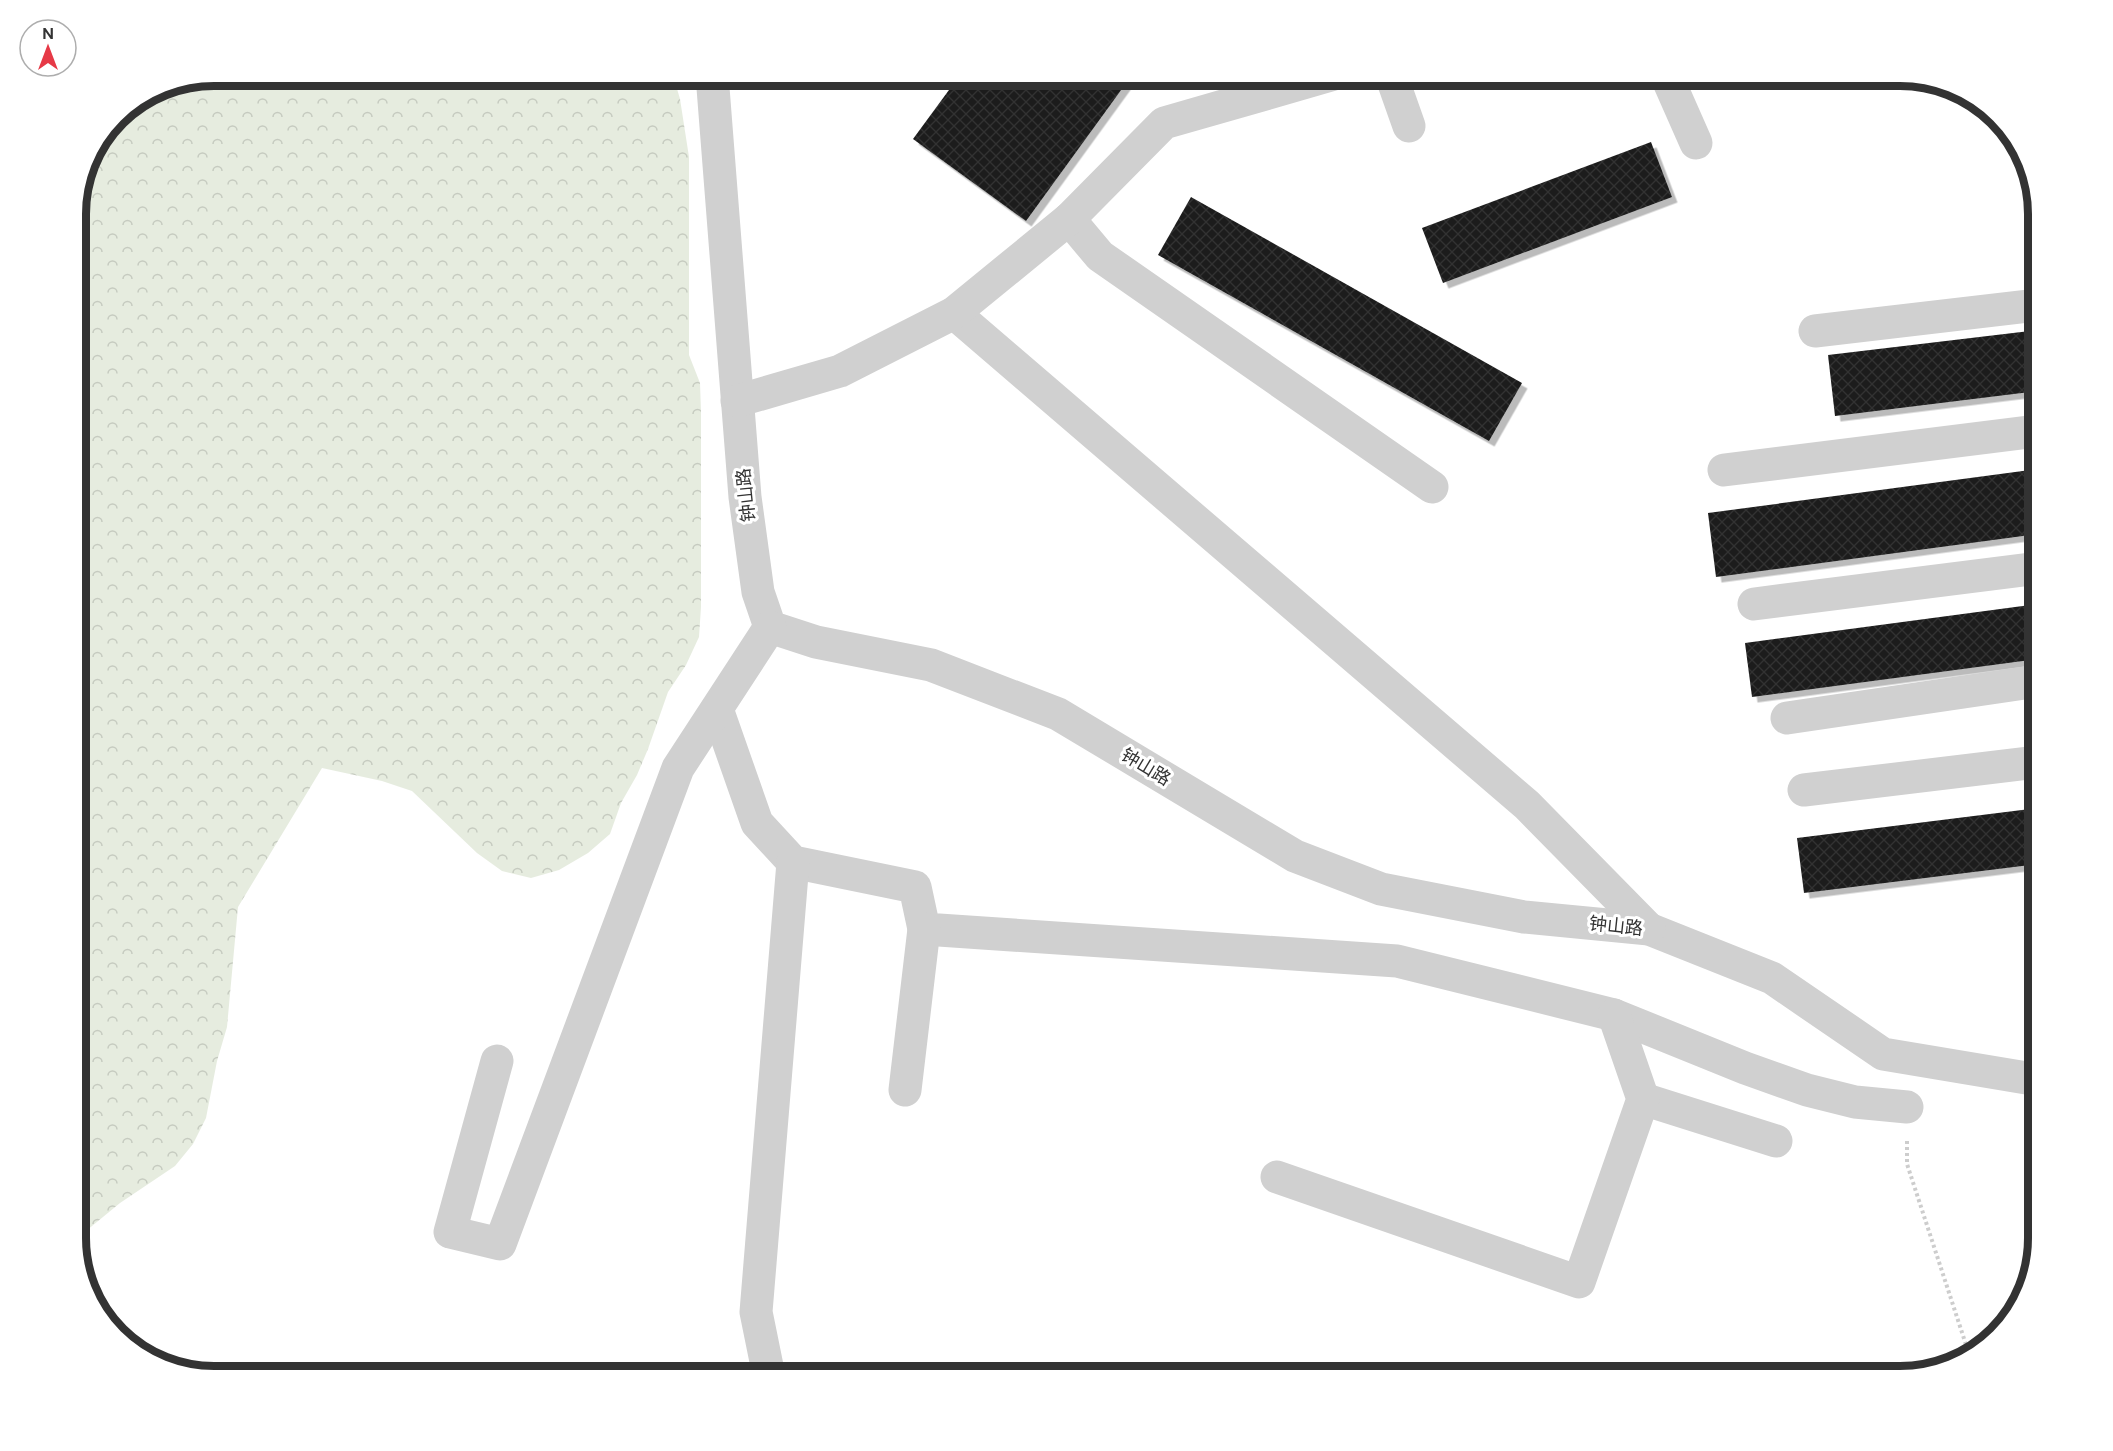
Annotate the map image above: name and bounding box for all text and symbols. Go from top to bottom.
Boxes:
north arrow [18,18,78,78]
text: N [42,23,54,44]
street label: 钟山路 [731,467,761,523]
street label: 钟山路 [1117,743,1175,791]
street label: 钟山路 [1588,911,1644,941]

